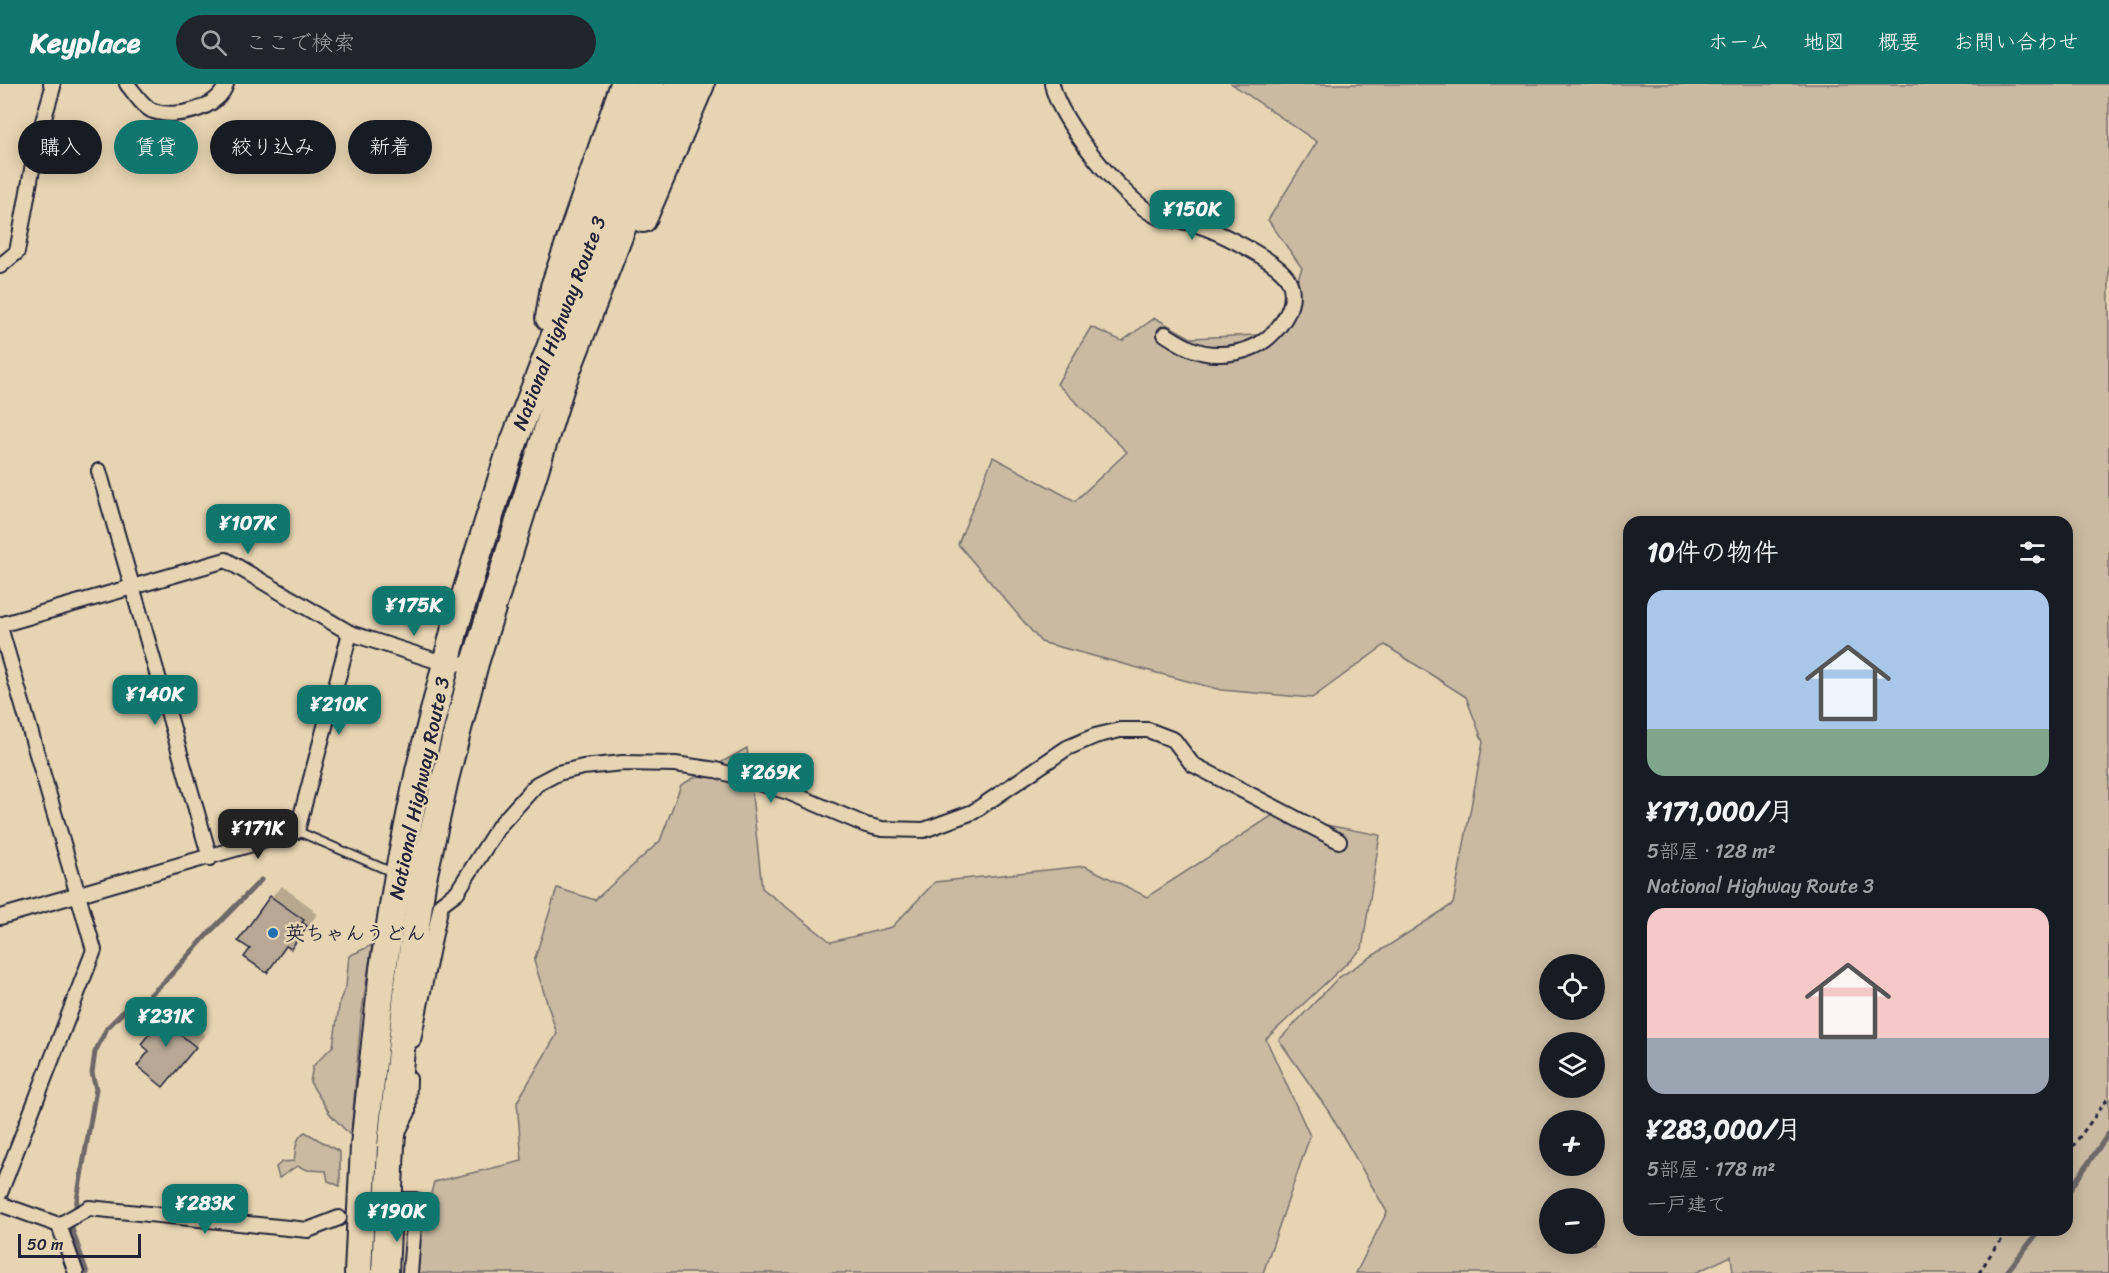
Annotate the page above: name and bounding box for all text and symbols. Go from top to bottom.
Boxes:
search box [176,15,596,69]
text: Keyplace [30,18,140,67]
text: ここで検索 [245,23,355,62]
text: ホーム [1708,23,1770,61]
text: 地図 [1803,23,1845,61]
text: 概要 [1878,23,1920,61]
text: お問い合わせ [1953,23,2079,61]
icon: search [197,26,230,59]
chip: 購入 [18,120,102,174]
chip: 賃貸 [114,120,198,174]
chip: 絞り込み [210,120,336,174]
chip: 新着 [348,120,432,174]
pin: ¥150K [1150,190,1234,241]
text: ¥150K [1164,192,1220,227]
street label: National Highway Route 3 [502,211,616,435]
pin: ¥107K [206,504,290,555]
text: ¥107K [220,506,276,541]
text: 10件の物件 [1647,529,1779,575]
icon: filters [2016,536,2049,569]
pin: ¥175K [372,586,456,637]
text: ¥175K [386,588,442,623]
icon: home [1794,629,1902,737]
street label: National Highway Route 3 [379,673,460,903]
pin: ¥140K [113,675,197,726]
text: ¥140K [127,677,183,712]
pin: ¥210K [297,685,381,736]
text: ¥210K [311,687,367,722]
pin: ¥269K [729,753,813,804]
text: ¥269K [742,755,800,790]
text: ¥171,000/月 [1647,788,1794,834]
pin: ¥171K [216,809,300,860]
text: ¥171K [232,811,284,846]
text: 5部屋 · 128 m² [1647,834,1776,869]
text: National Highway Route 3 [1647,869,1874,904]
place label: 英ちゃんうどん [285,916,426,951]
marker: 英ちゃんうどん [266,926,280,940]
icon: home [1794,947,1902,1055]
map controls [1539,954,1605,1254]
button: locate [1539,954,1605,1020]
pin: ¥231K [124,997,208,1048]
text: ¥231K [139,999,193,1034]
button: layers [1539,1032,1605,1098]
text: ¥283,000/月 [1647,1106,1802,1152]
button: + [1539,1110,1605,1176]
text: 5部屋 · 178 m² [1647,1152,1775,1187]
pin: ¥283K [163,1184,247,1235]
text: ¥283K [176,1186,234,1221]
text: 一戸建て [1647,1187,1727,1222]
button: − [1539,1188,1605,1254]
pin: ¥190K [355,1192,439,1243]
text: ¥190K [369,1194,425,1229]
text: 50 m [27,1230,63,1259]
scale bar [18,1231,141,1258]

